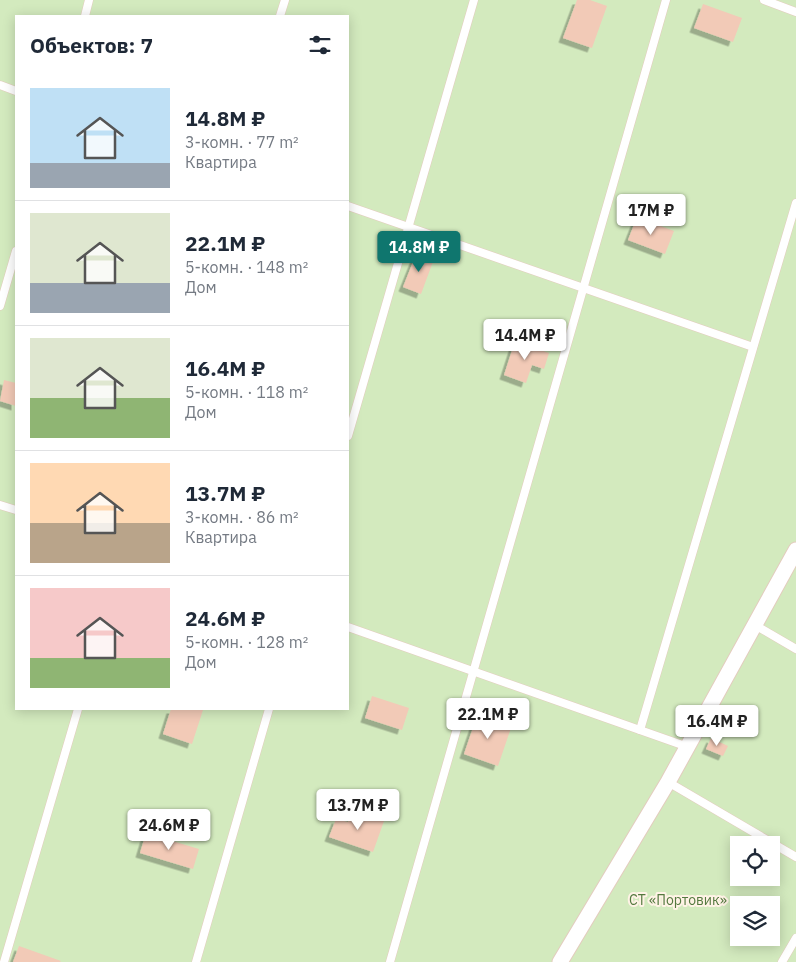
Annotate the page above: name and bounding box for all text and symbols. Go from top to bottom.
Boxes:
text: Объектов: 7 [30,31,153,59]
icon: filters [306,31,334,59]
text: 14.8M ₽ [185,104,265,132]
icon: home [70,108,130,168]
text: 3-комн. · 77 m² [185,132,299,152]
text: Квартира [185,152,257,172]
pin: 17M ₽ [616,194,686,236]
text: 17M ₽ [628,200,674,220]
text: 22.1M ₽ [185,229,265,257]
pin: 14.8M ₽ [373,230,465,273]
icon: home [70,233,130,293]
text: 14.8M ₽ [388,237,450,257]
text: 5-комн. · 148 m² [185,257,308,277]
text: Дом [185,277,217,297]
pin: 14.4M ₽ [479,318,571,361]
text: 14.4M ₽ [494,325,556,345]
text: 16.4M ₽ [185,354,265,382]
icon: home [70,358,130,418]
text: 5-комн. · 118 m² [185,382,308,402]
text: Дом [185,402,217,422]
text: 13.7M ₽ [185,479,265,507]
icon: home [70,483,130,543]
text: 3-комн. · 86 m² [185,507,299,527]
text: Квартира [185,527,257,547]
text: 24.6M ₽ [185,604,265,632]
icon: home [70,608,130,668]
text: 5-комн. · 128 m² [185,632,308,652]
text: Дом [185,652,217,672]
pin: 22.1M ₽ [442,698,534,740]
text: 22.1M ₽ [457,704,519,724]
pin: 16.4M ₽ [671,704,763,747]
text: 16.4M ₽ [686,711,748,731]
pin: 13.7M ₽ [312,788,404,831]
text: 13.7M ₽ [327,795,389,815]
pin: 24.6M ₽ [123,808,215,851]
text: 24.6M ₽ [138,815,200,835]
map controls [730,836,780,946]
button: locate [730,836,780,886]
park label: СТ «Портовик» [629,891,727,909]
button: layers [730,896,780,946]

